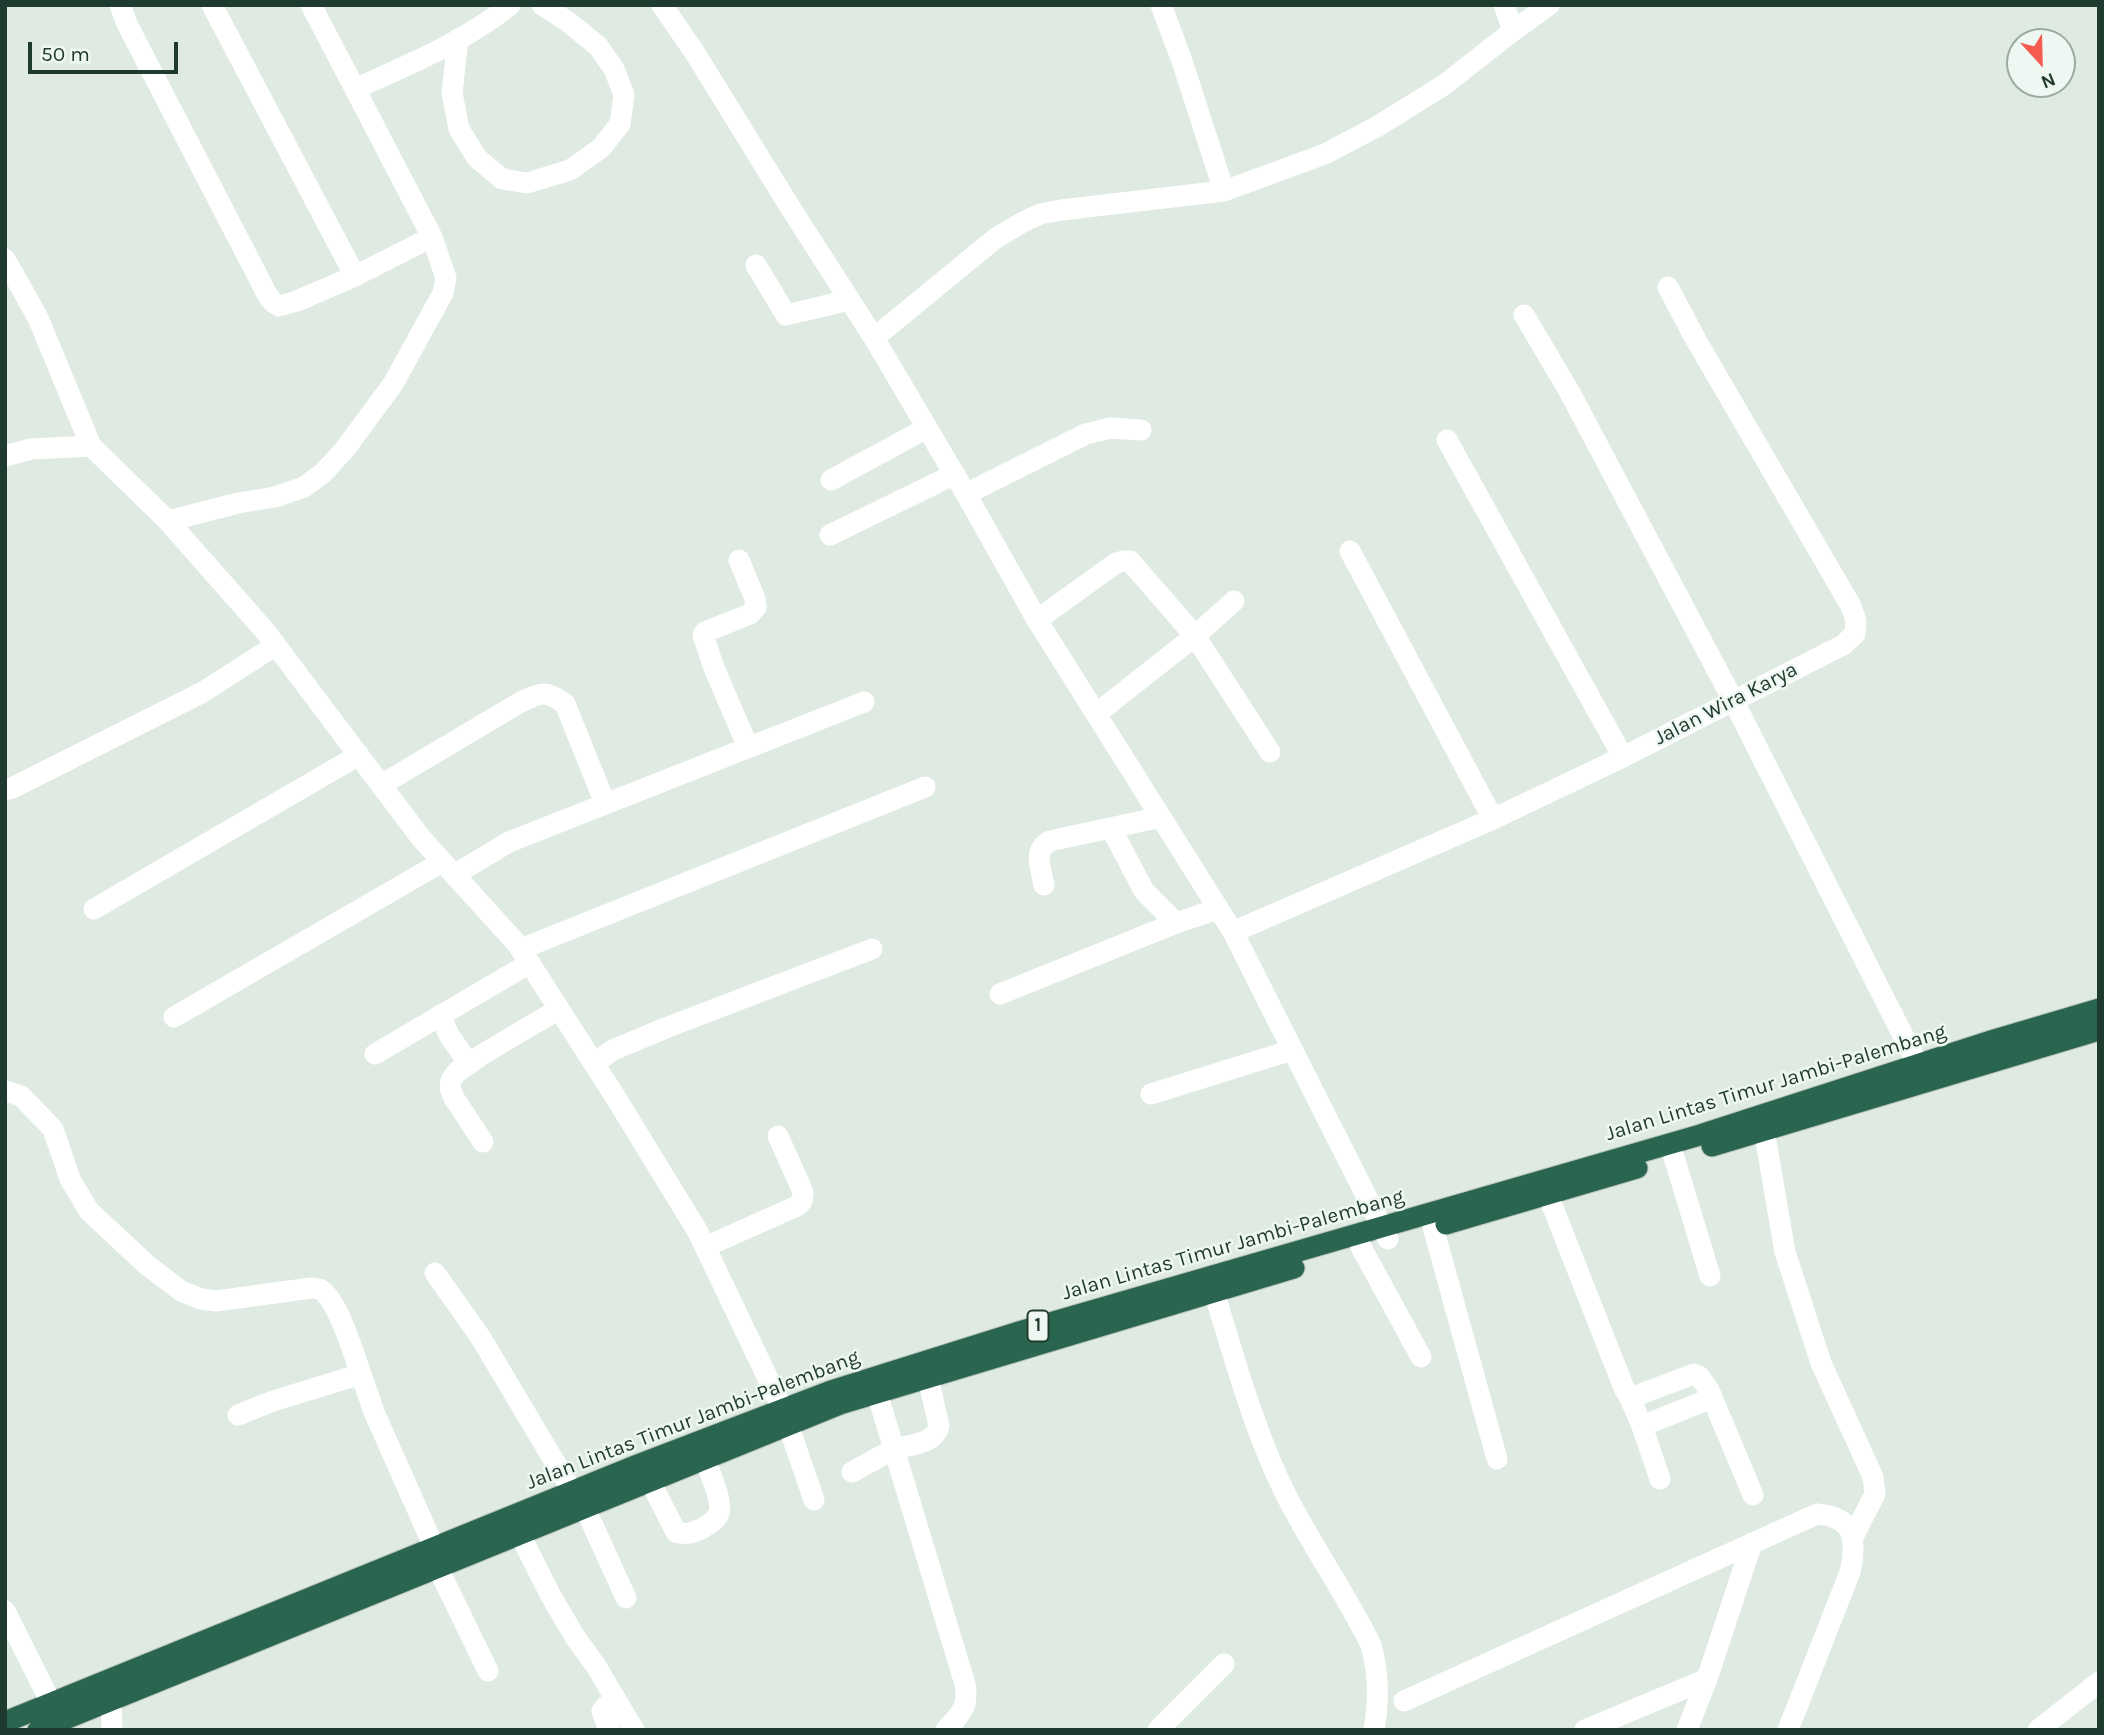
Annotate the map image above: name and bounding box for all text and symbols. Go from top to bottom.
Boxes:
scale bar [32,28,182,72]
north arrow [2006,28,2076,98]
text: 50 m [41,42,90,66]
text: N [2038,68,2059,93]
street label: Jalan Wira Karya [1650,657,1802,751]
street label: Jalan Lintas Timur Jambi-Palembang [1603,1019,1949,1147]
street label: Jalan Lintas Timur Jambi-Palembang [1059,1184,1407,1306]
road number: 1 [1028,1310,1048,1342]
street label: Jalan Lintas Timur Jambi-Palembang [523,1345,863,1495]

